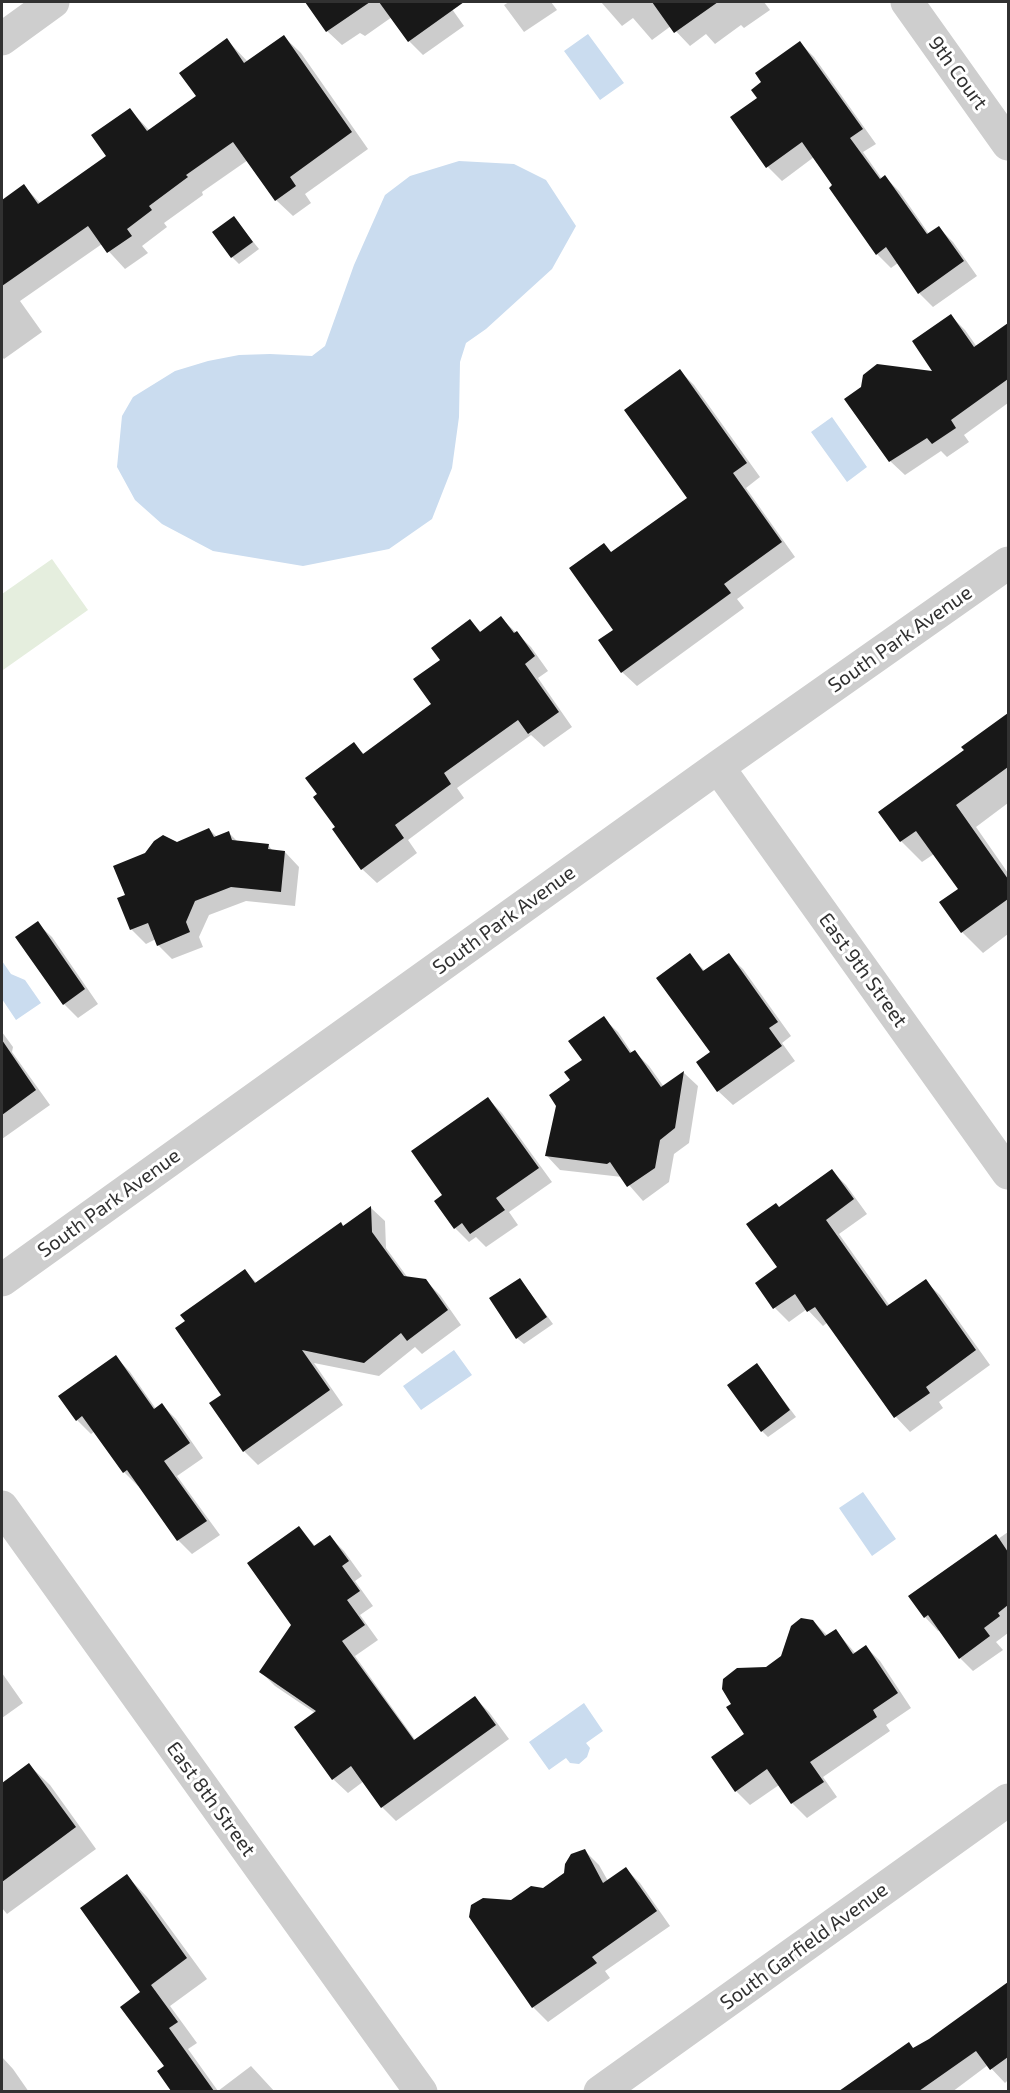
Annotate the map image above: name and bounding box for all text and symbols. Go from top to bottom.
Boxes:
street label: 9th Court [923,32,993,114]
street label: South Park Avenue [823,580,977,698]
street label: South Park Avenue [428,860,580,980]
street label: East 9th Street [814,908,912,1032]
street label: South Park Avenue [33,1143,185,1263]
street label: East 8th Street [161,1737,261,1861]
street label: South Garfield Avenue [716,1877,892,2015]

